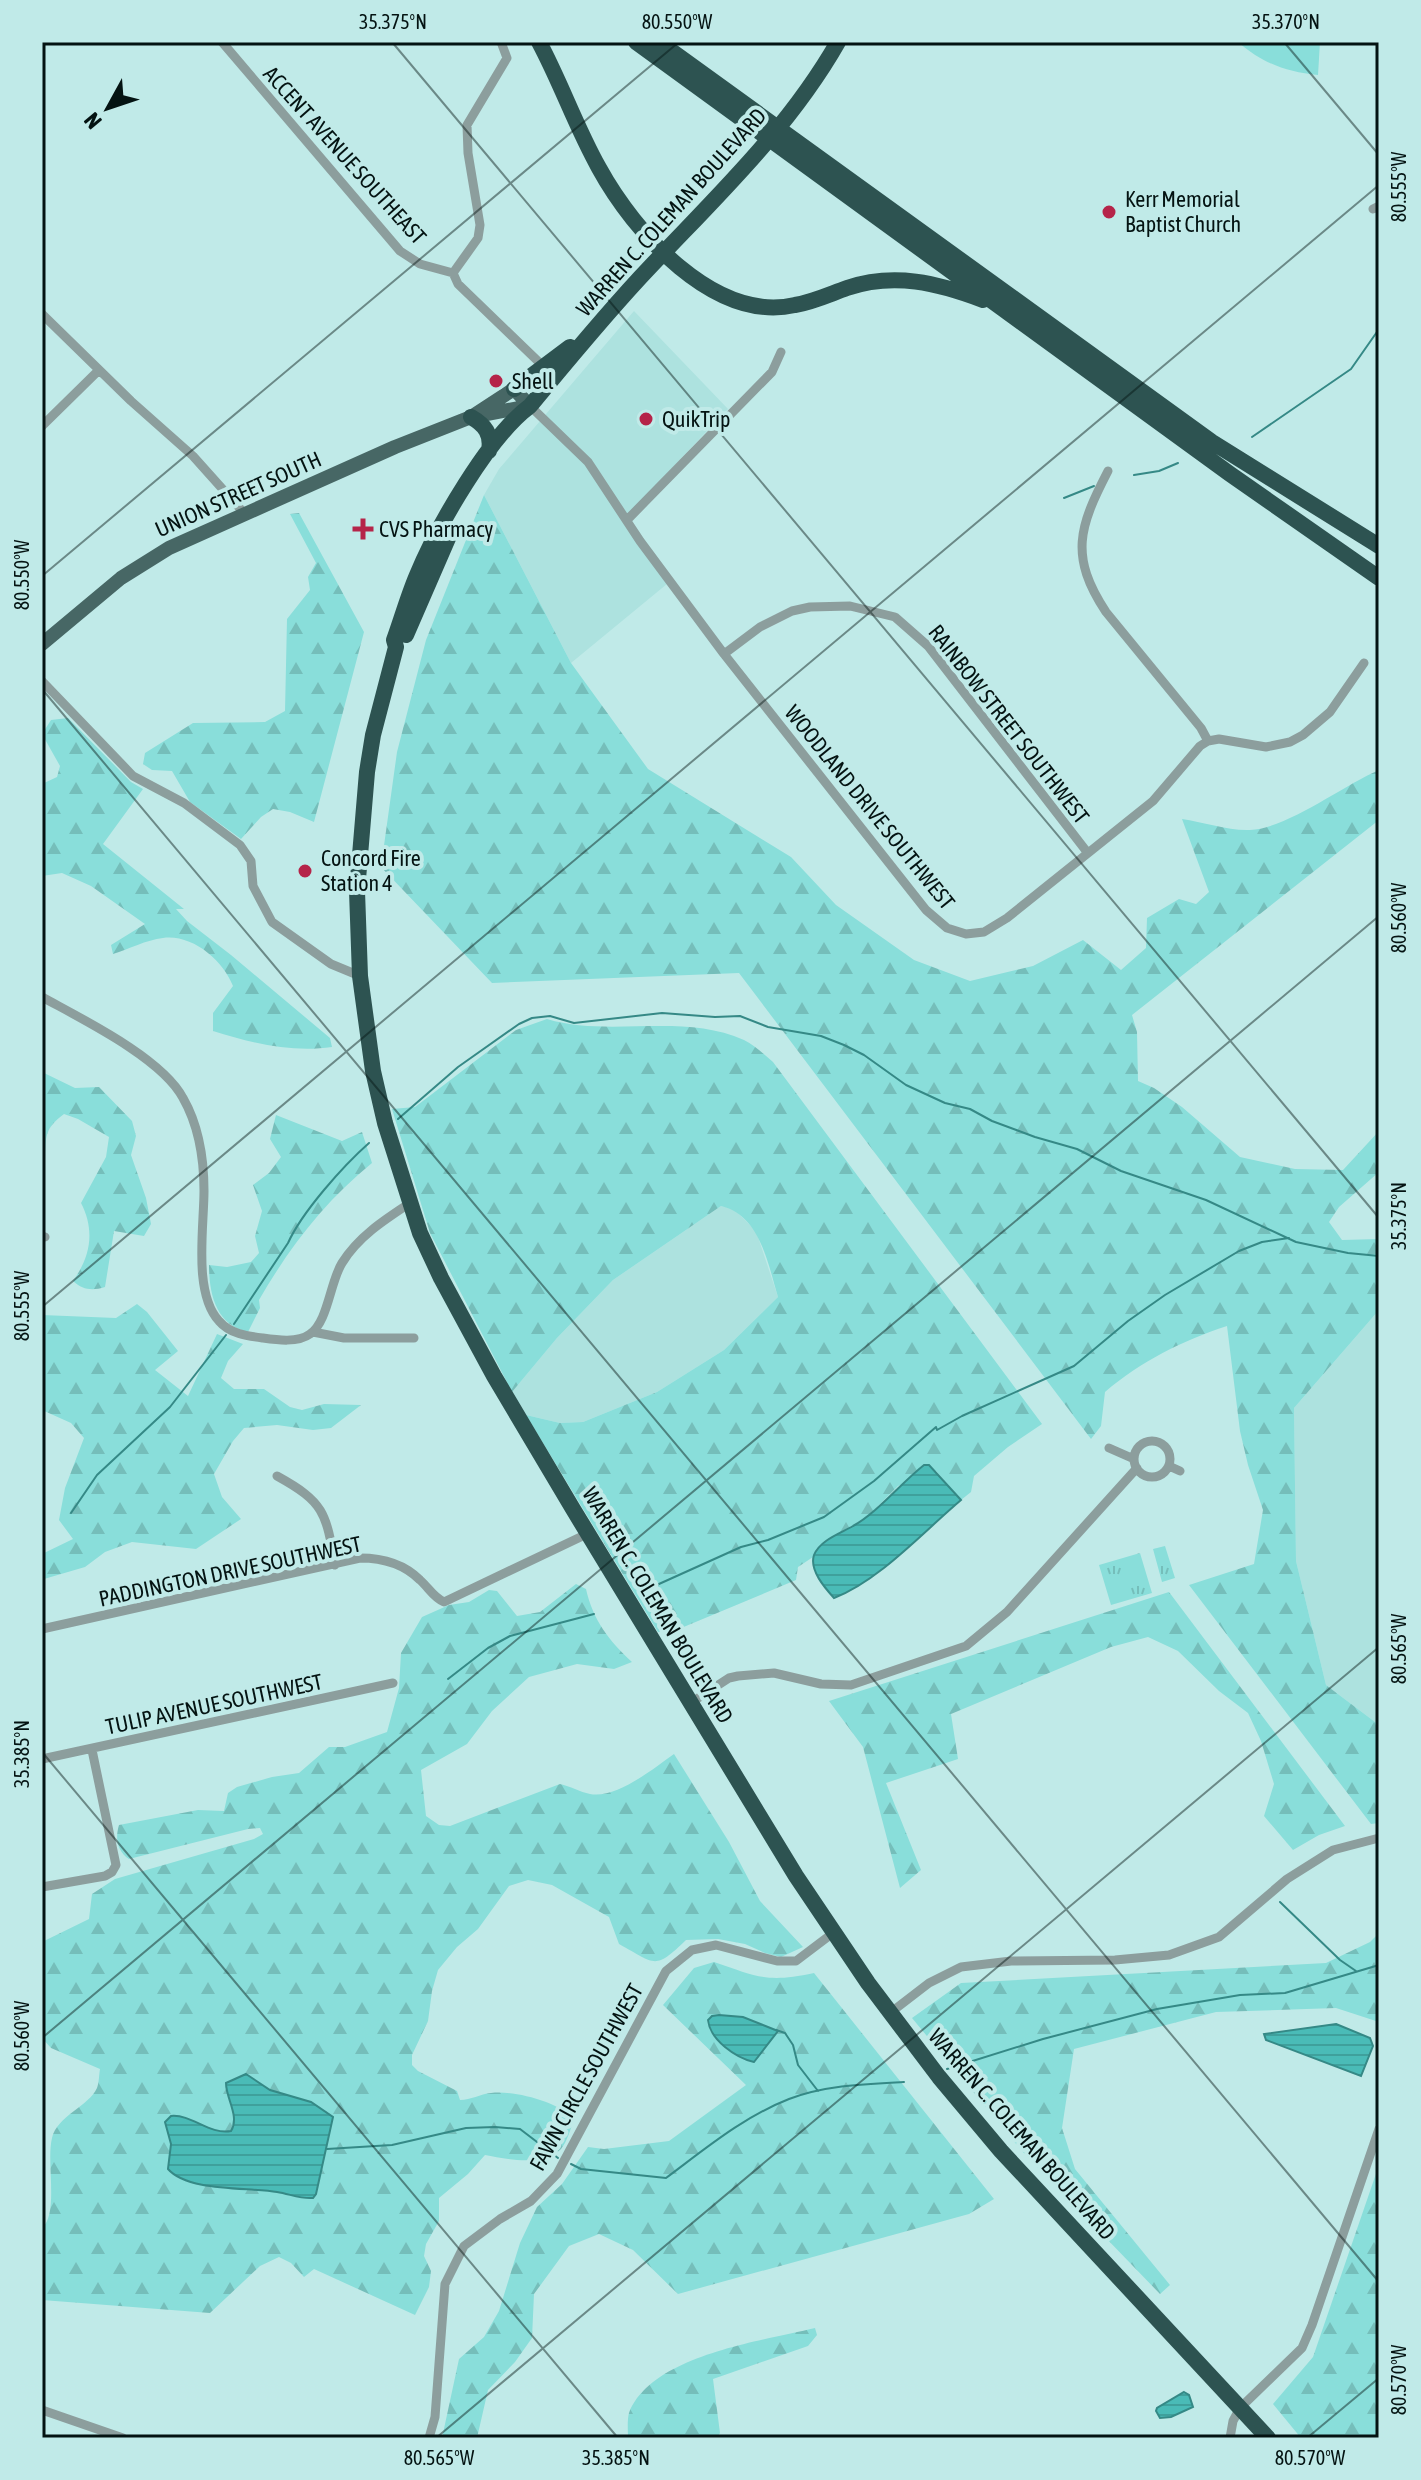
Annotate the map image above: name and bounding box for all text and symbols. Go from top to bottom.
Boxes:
text: 35.375°N [359,10,427,33]
text: 80.550°W [642,10,713,33]
text: 35.370°N [1252,10,1320,33]
street label: ACCENT AVENUE SOUTHEAST [258,61,432,250]
north arrow [68,68,148,148]
street label: WARREN C. COLEMAN BOULEVARD [571,103,771,321]
text: N [79,108,107,134]
text: 80.555°W [1387,151,1410,222]
place label: Kerr Memorial Baptist Church [1125,186,1241,237]
marker: Kerr Memorial Baptist Church [1100,203,1118,221]
place label: Shell [512,368,554,394]
marker: Shell [487,372,505,390]
place label: QuikTrip [662,406,731,432]
marker: QuikTrip [637,410,655,428]
street label: UNION STREET SOUTH [151,446,325,542]
place label: CVS Pharmacy [379,516,493,542]
marker: CVS Pharmacy [354,520,372,538]
text: 80.550°W [10,539,33,610]
street label: RAINBOW STREET SOUTHWEST [923,619,1095,829]
street label: WOODLAND DRIVE SOUTHWEST [780,700,961,915]
place label: Concord Fire Station 4 [321,845,421,896]
marker: Concord Fire Station 4 [296,862,314,880]
text: 80.560°W [1387,882,1410,953]
text: 35.375°N [1387,1182,1410,1250]
text: 80.555°W [10,1270,33,1341]
street label: WARREN C. COLEMAN BOULEVARD [577,1482,739,1728]
street label: PADDINGTON DRIVE SOUTHWEST [96,1530,364,1612]
text: 80.565°W [1387,1613,1410,1684]
street label: TULIP AVENUE SOUTHWEST [103,1668,325,1740]
text: 35.385°N [10,1720,33,1788]
street label: FAWN CIRCLE SOUTHWEST [524,1979,648,2175]
text: 80.560°W [10,2000,33,2071]
street label: WARREN C. COLEMAN BOULEVARD [923,2023,1121,2245]
text: 80.570°W [1387,2344,1410,2415]
text: 80.565°W [404,2446,475,2469]
text: 35.385°N [582,2446,650,2469]
text: 80.570°W [1275,2446,1346,2469]

